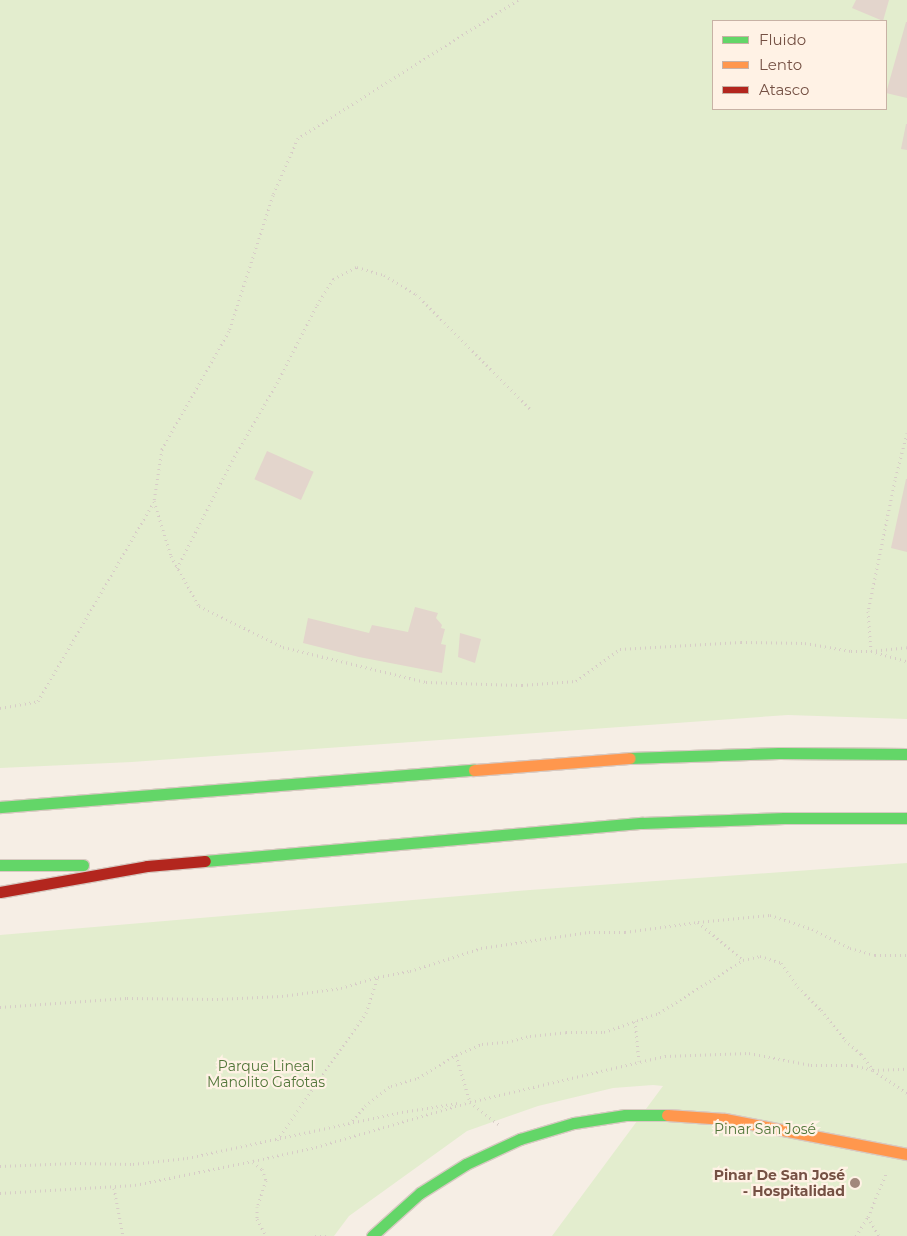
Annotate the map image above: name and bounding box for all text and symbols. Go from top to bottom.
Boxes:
legend [712,20,887,110]
text: Fluido [759,30,806,49]
text: Lento [759,55,802,74]
text: Atasco [759,80,809,99]
park label: Parque Lineal Manolito Gafotas [207,1058,325,1090]
park label: Pinar San José [714,1121,816,1137]
place label: Pinar De San José - Hospitalidad [714,1167,845,1200]
marker: Pinar De San José - Hospitalidad [849,1177,861,1189]

